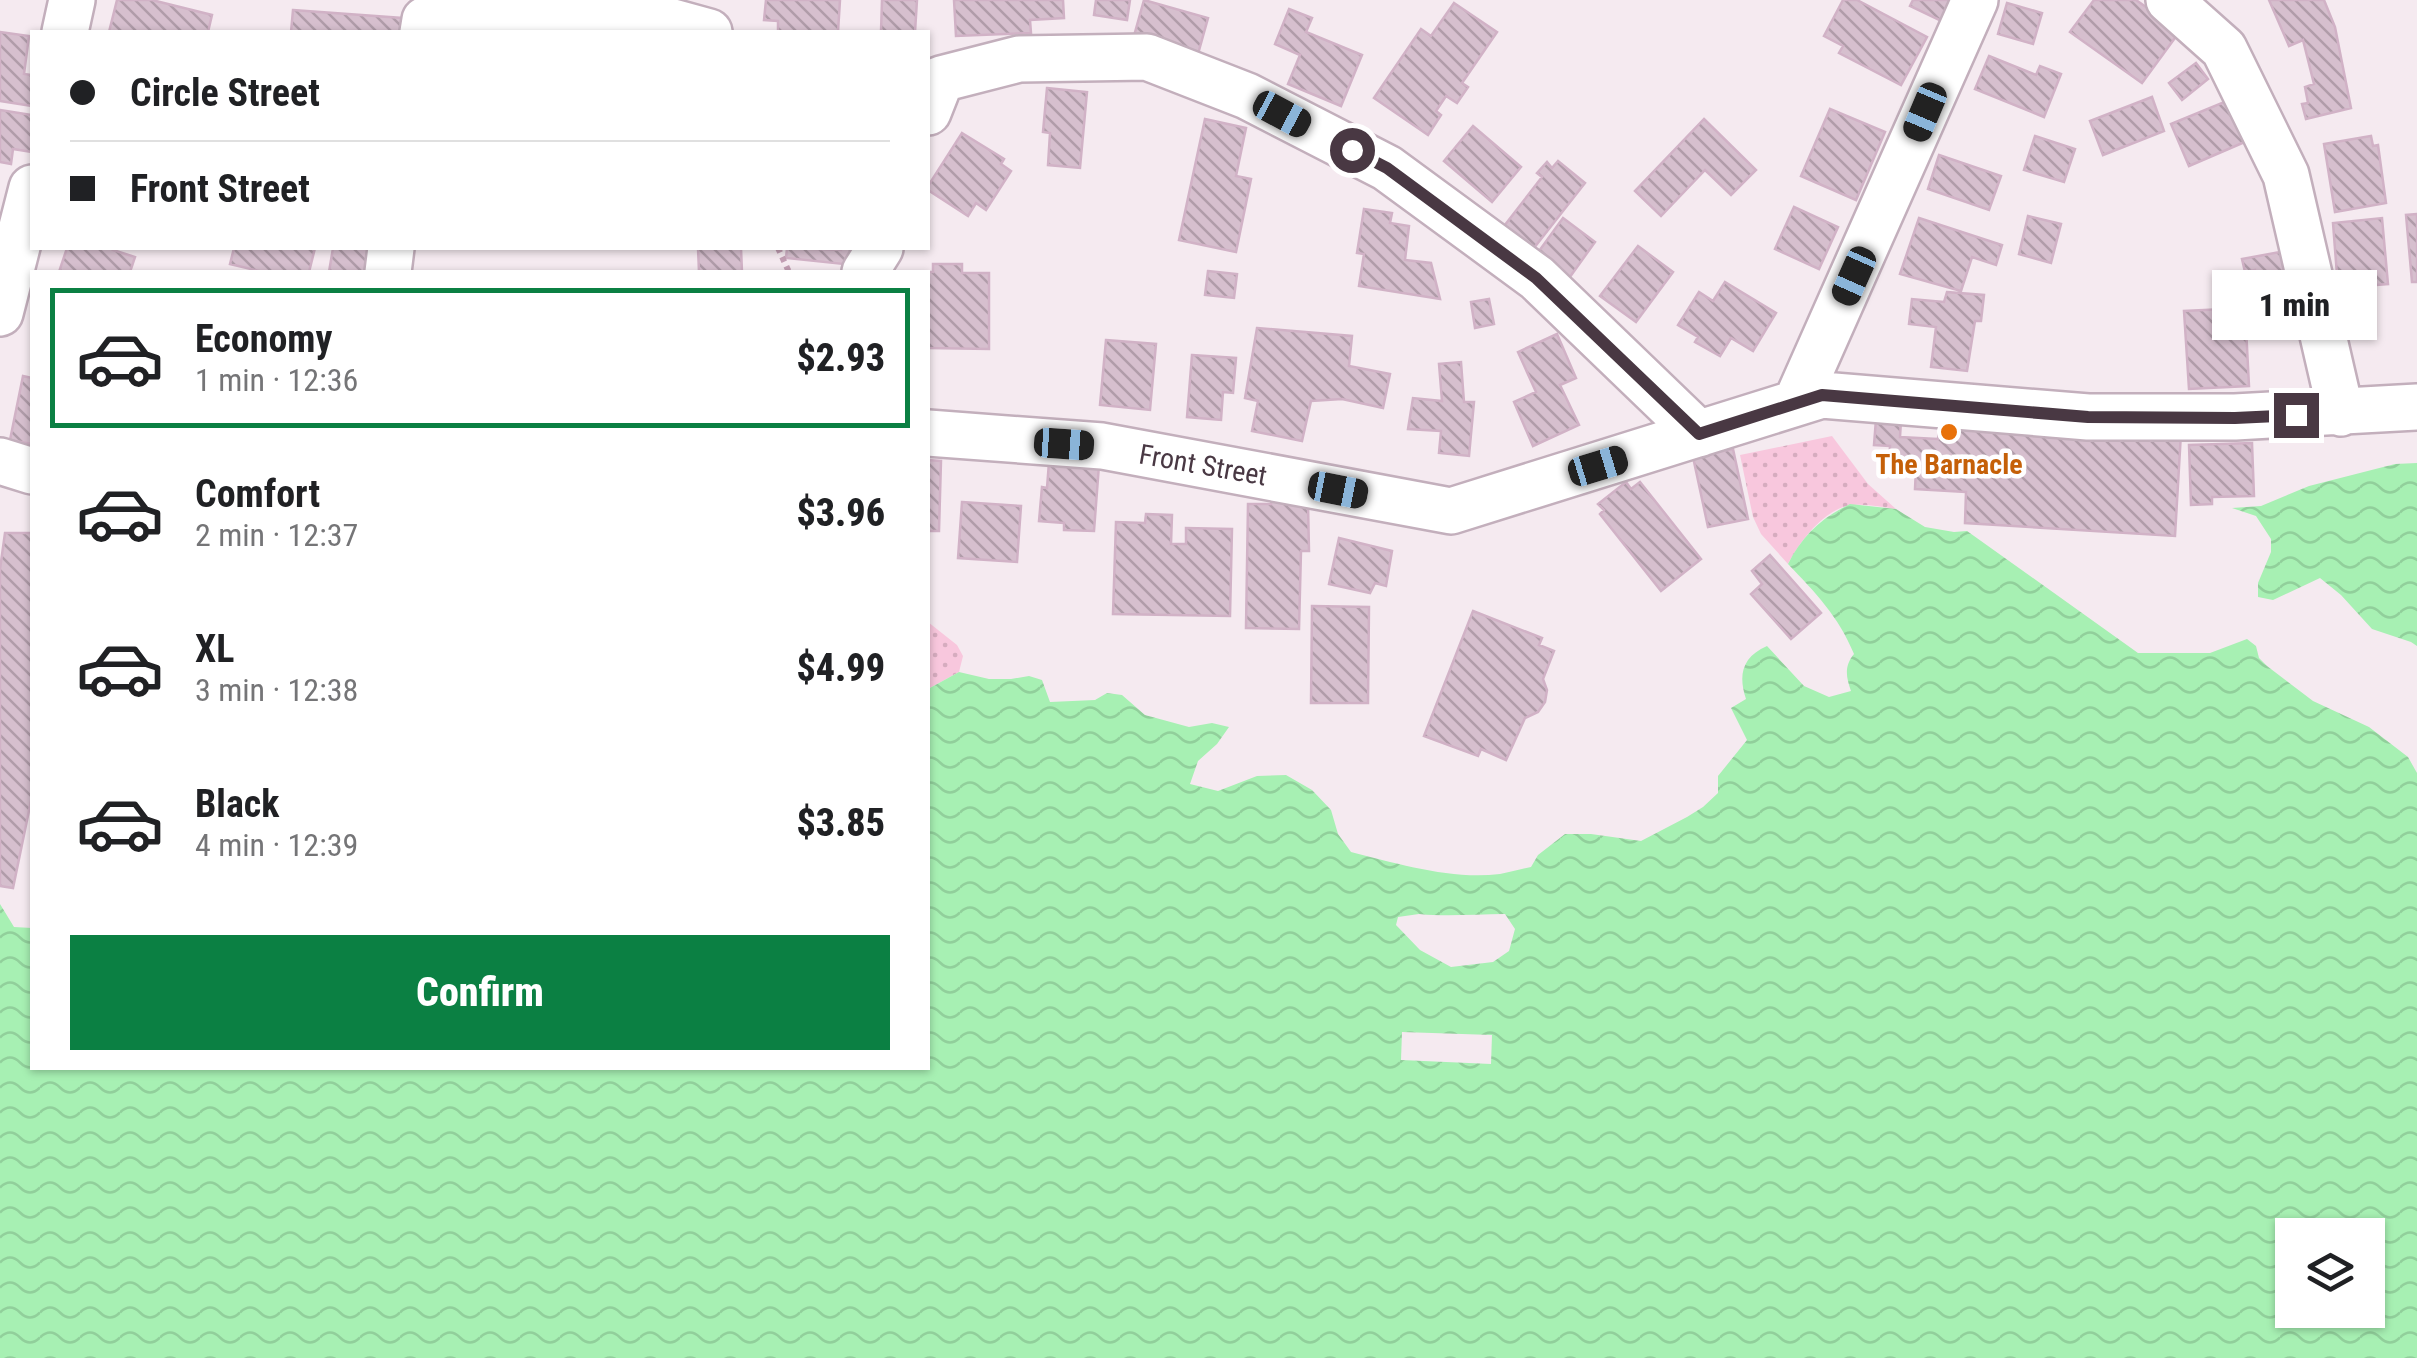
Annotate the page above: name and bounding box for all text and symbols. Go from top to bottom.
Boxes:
text: Circle Street [130,71,320,115]
car [1899,79,1951,145]
car [1248,87,1316,141]
route start [1330,128,1375,173]
text: Front Street [130,167,310,211]
car [1828,242,1880,310]
callout: 1 min [2214,270,2378,340]
text: 1 min [2259,286,2330,324]
icon: car [75,313,165,403]
text: Economy [195,317,332,361]
text: $2.93 [796,336,885,380]
text: 1 min · 12:36 [195,361,358,399]
route end [2274,393,2319,438]
marker: The Barnacle [1938,421,1960,443]
car [1033,427,1095,461]
street label: Front Street [1136,438,1270,492]
car [1565,443,1631,489]
place label: The Barnacle [1875,448,2023,481]
icon: car [75,468,165,558]
car [1306,470,1370,510]
text: Comfort [195,472,320,516]
text: $3.96 [796,491,885,535]
text: 2 min · 12:37 [195,516,358,554]
icon: car [75,623,165,713]
text: XL [195,627,234,671]
text: $4.99 [796,646,885,690]
text: 3 min · 12:38 [195,671,358,709]
icon: car [75,778,165,868]
text: Black [195,782,279,826]
text: $3.85 [796,801,885,845]
text: 4 min · 12:39 [195,826,358,864]
button: Confirm [70,935,890,1050]
map controls [2275,1218,2385,1328]
button: layers [2275,1218,2385,1328]

